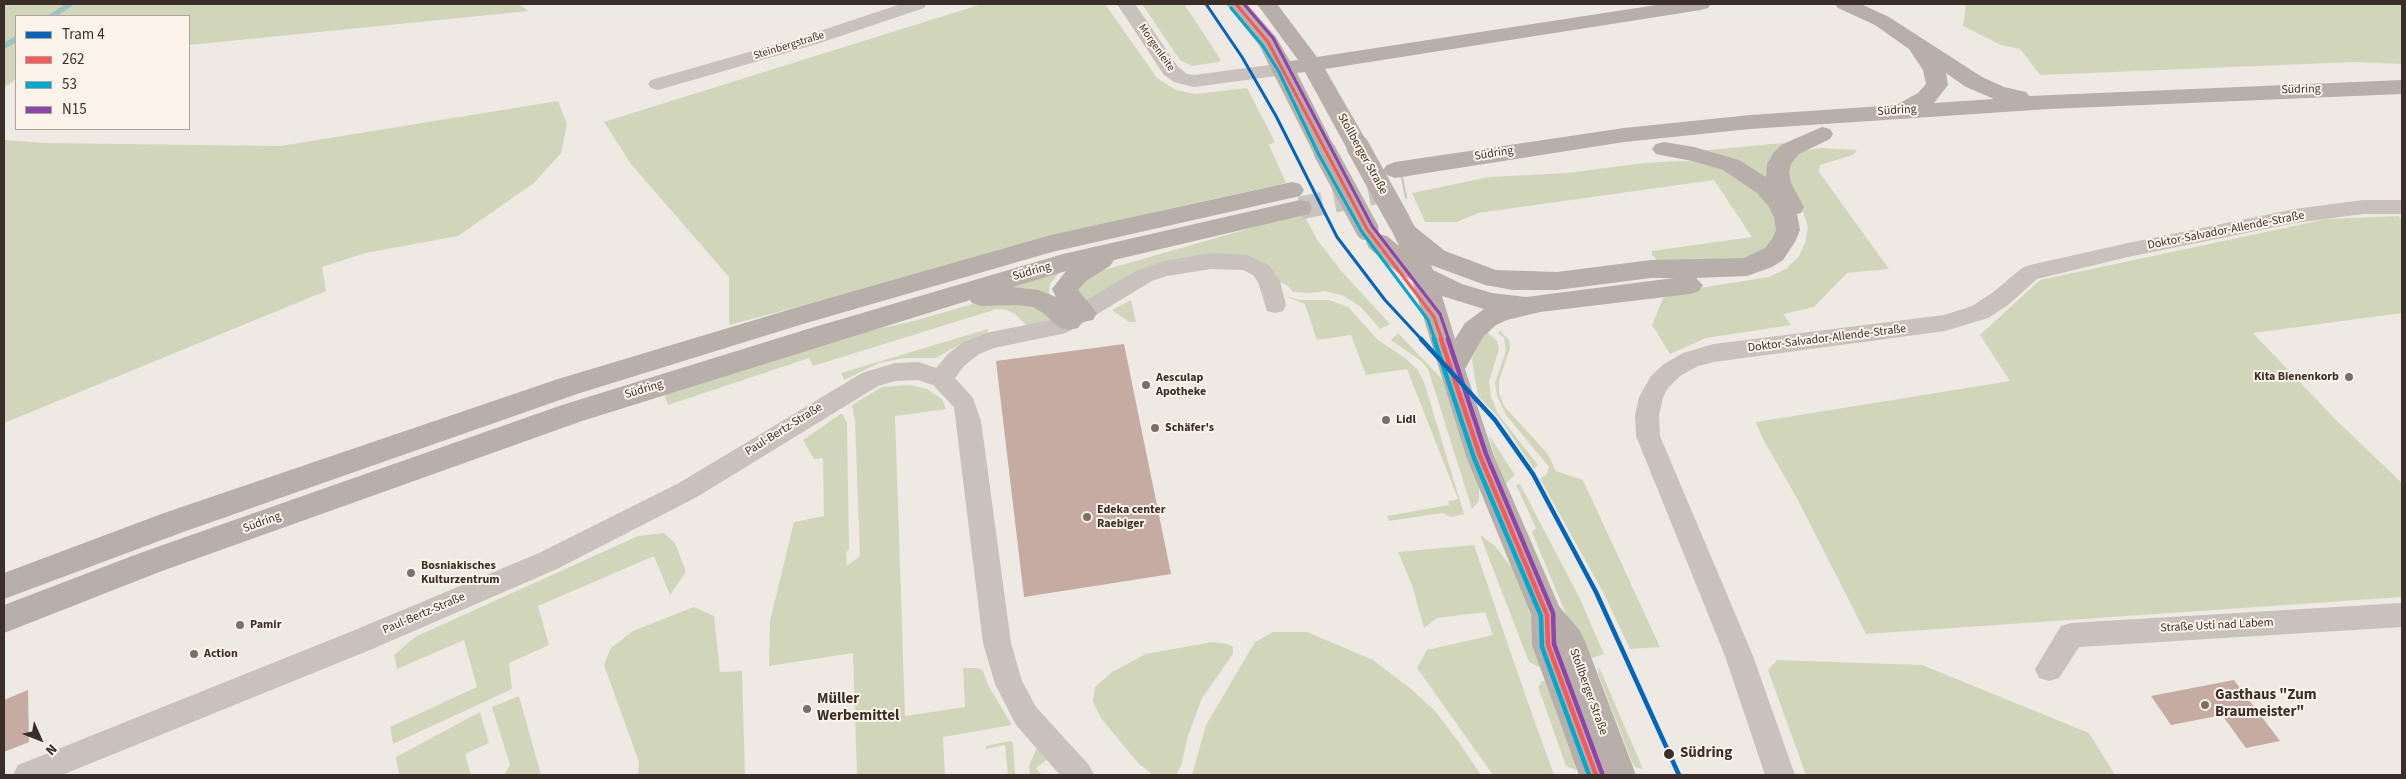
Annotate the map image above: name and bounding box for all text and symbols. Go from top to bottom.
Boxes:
legend [15,15,190,130]
street label: Morgenleite [1135,22,1177,74]
text: Tram 4 [62,24,105,45]
street label: Steinbergstraße [752,29,826,63]
text: 262 [62,49,84,70]
text: 53 [62,74,77,95]
street label: Südring [2281,82,2321,98]
text: N15 [62,99,87,120]
street label: Südring [1877,102,1917,120]
street label: Stollberger Straße [1334,111,1390,197]
street label: Südring [1473,144,1515,164]
street label: Doktor-Salvador-Allende-Straße [2146,209,2306,253]
street label: Südring [1011,260,1053,284]
street label: Doktor-Salvador-Allende-Straße [1747,322,1907,356]
place label: Kita Bienenkorb [2254,370,2339,384]
place label: Aesculap Apotheke [1156,371,1206,399]
marker: Kita Bienenkorb [2343,371,2355,383]
street label: Südring [623,377,665,403]
marker: Aesculap Apotheke [1140,379,1152,391]
street label: Paul-Bertz-Straße [743,401,825,459]
place label: Lidl [1396,413,1416,427]
marker: Lidl [1380,414,1392,426]
place label: Schäfer's [1165,421,1214,435]
marker: Schäfer's [1149,422,1161,434]
place label: Edeka center Raebiger [1097,503,1165,531]
street label: Südring [241,510,283,536]
marker: Edeka center Raebiger [1081,511,1093,523]
place label: Bosniakisches Kulturzentrum [421,559,500,587]
marker: Bosniakisches Kulturzentrum [405,567,417,579]
street label: Paul-Bertz-Straße [381,590,467,638]
street label: Straße Usti nad Labem [2160,616,2274,636]
place label: Pamir [250,618,281,632]
marker: Pamir [234,619,246,631]
place label: Action [204,647,238,661]
street label: Stollberger Straße [1566,647,1610,737]
marker: Action [188,648,200,660]
place label: Gasthaus "Zum Braumeister" [2215,687,2317,722]
place label: Müller Werbemittel [817,691,899,726]
marker: Gasthaus "Zum Braumeister" [2199,699,2211,711]
marker: Müller Werbemittel [801,703,813,715]
north arrow [15,714,65,764]
text: N [40,739,61,760]
place label: Südring [1680,745,1732,763]
marker: Südring [1662,747,1676,761]

